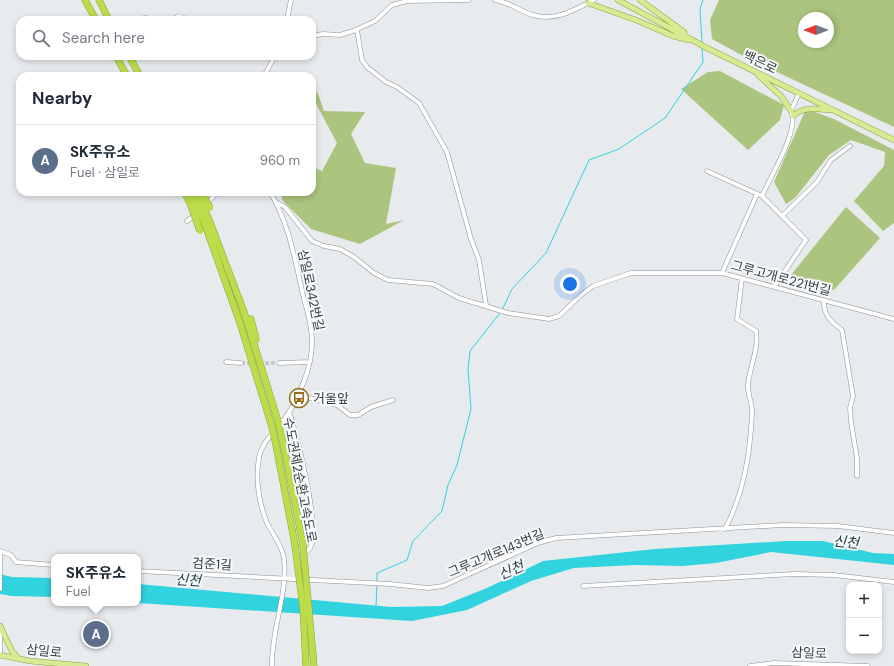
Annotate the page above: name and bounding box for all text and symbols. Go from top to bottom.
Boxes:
north arrow [798,12,834,48]
search box [16,16,316,60]
icon: search [30,27,52,49]
text: Search here [62,28,145,48]
street label: 백은로 [740,46,780,78]
text: Nearby [32,87,92,109]
text: SK주유소 [70,142,130,162]
text: A [40,152,50,169]
text: 960 m [260,152,300,169]
text: Fuel · 삼일로 [70,164,140,181]
street label: 삼일로342번길 [294,248,328,332]
street label: 그루고개로221번길 [729,256,833,300]
your location [560,274,580,294]
bus stop icon: 거울앞 [288,387,310,409]
place label: 거울앞 [313,390,349,407]
street label: 수도권제2순환고속도로 [280,416,320,544]
street label: 그루고개로143번길 [445,525,547,581]
water label: 신천 [832,532,861,552]
popup [51,554,141,606]
street label: 검준1길 [192,554,232,574]
water label: 신천 [496,556,527,583]
text: SK주유소 [66,563,126,583]
water label: 신천 [175,570,202,590]
map controls [846,582,882,654]
button: + [846,582,882,618]
text: Fuel [66,583,91,600]
button: − [846,618,882,654]
pin: A [83,619,109,649]
street label: 삼일로 [25,641,63,661]
street label: 삼일로 [791,644,827,662]

